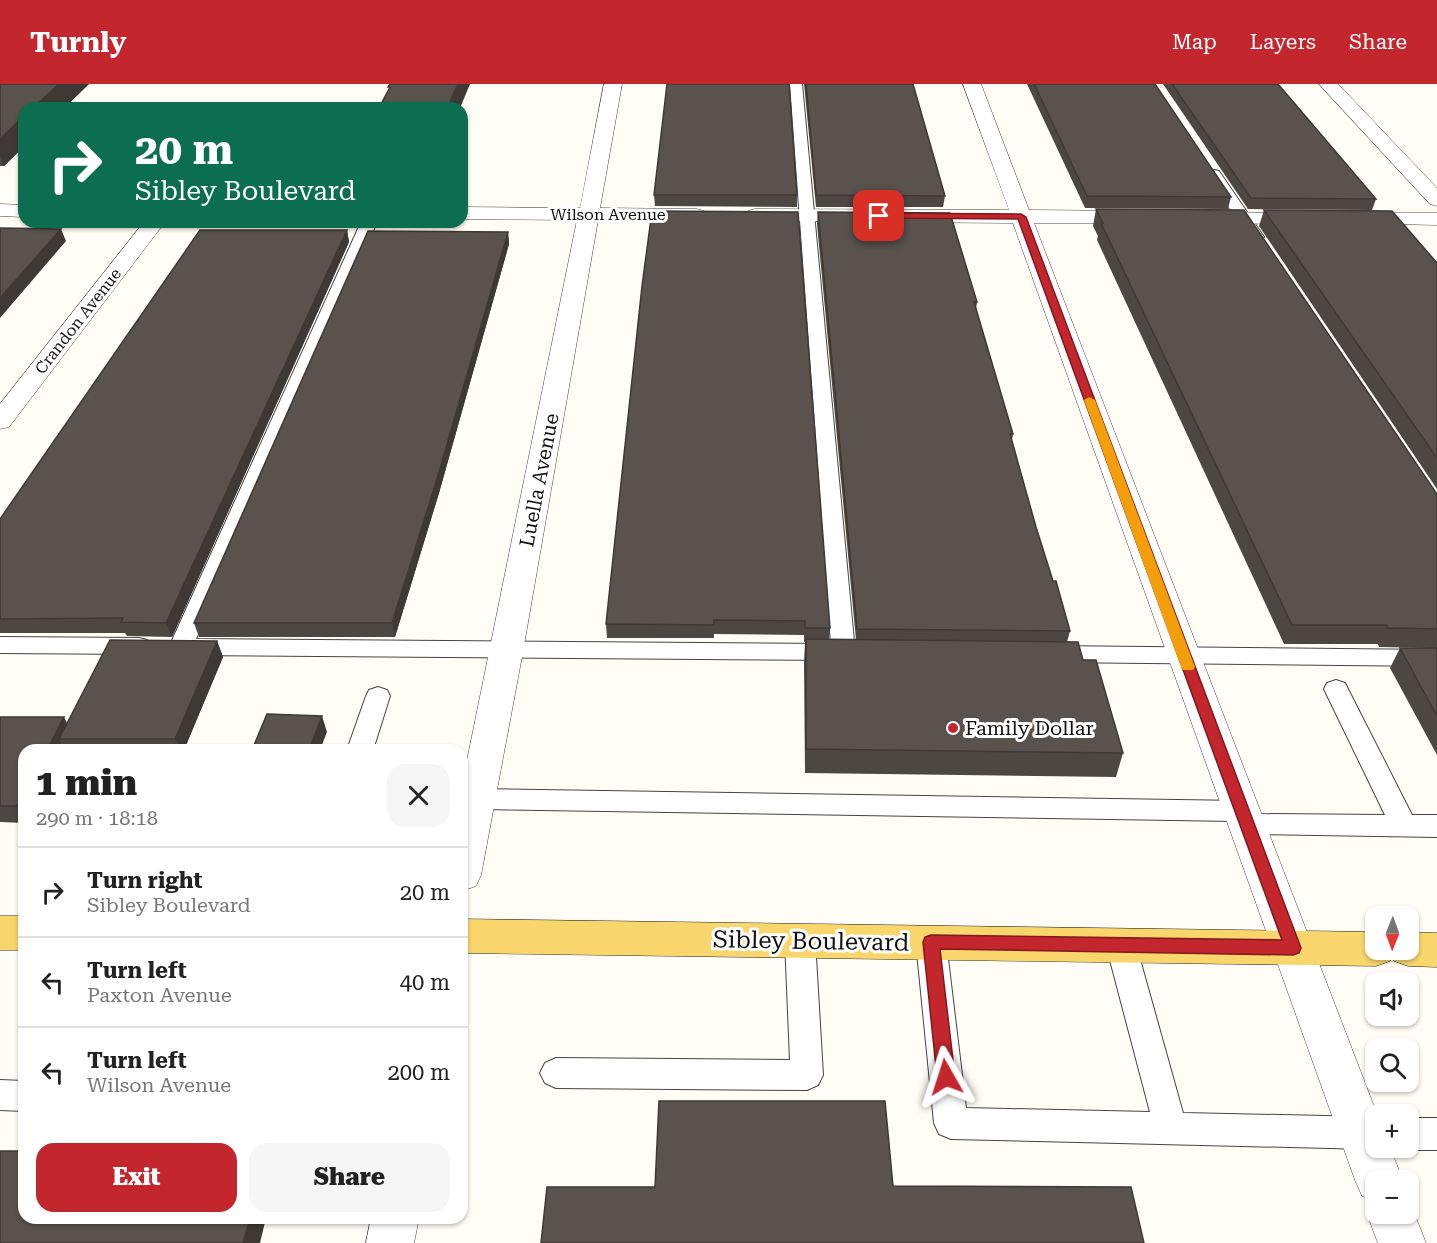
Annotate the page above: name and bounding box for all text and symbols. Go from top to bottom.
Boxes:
text: Turnly [30,26,126,59]
text: Map [1172,30,1217,54]
text: Layers [1250,30,1316,54]
text: Share [1349,30,1407,54]
text: 20 m [135,125,233,174]
icon: right [36,126,114,204]
text: Sibley Boulevard [135,175,356,207]
pin [853,190,904,241]
icon: arrive [862,199,895,232]
street label: Wilson Avenue [550,205,666,224]
street label: Crandon Avenue [31,264,125,378]
street label: Luella Avenue [514,411,564,549]
place label: Family Dollar [965,716,1094,740]
marker: Family Dollar [946,721,960,735]
text: 1 min [36,762,137,804]
button: close [387,764,450,827]
text: 290 m · 18:18 [36,806,158,830]
text: Turn right [87,868,202,893]
icon: right [36,876,69,909]
text: 20 m [400,880,450,905]
text: Sibley Boulevard [87,893,251,917]
north arrow [1365,906,1419,960]
map controls [1365,906,1419,1224]
street label: Sibley Boulevard [713,925,909,957]
text: Turn left [87,958,187,983]
icon: left [36,966,69,999]
text: 40 m [400,970,450,995]
button: sound [1365,972,1419,1026]
text: Paxton Avenue [87,983,232,1007]
button: search [1365,1038,1419,1092]
position arrow [914,1045,978,1109]
text: Turn left [87,1048,187,1073]
icon: left [36,1056,69,1089]
text: 200 m [387,1060,450,1085]
text: Wilson Avenue [87,1073,231,1097]
button: + [1365,1104,1419,1158]
button: Exit [36,1143,237,1212]
button: Share [249,1143,450,1212]
button: − [1365,1170,1419,1224]

